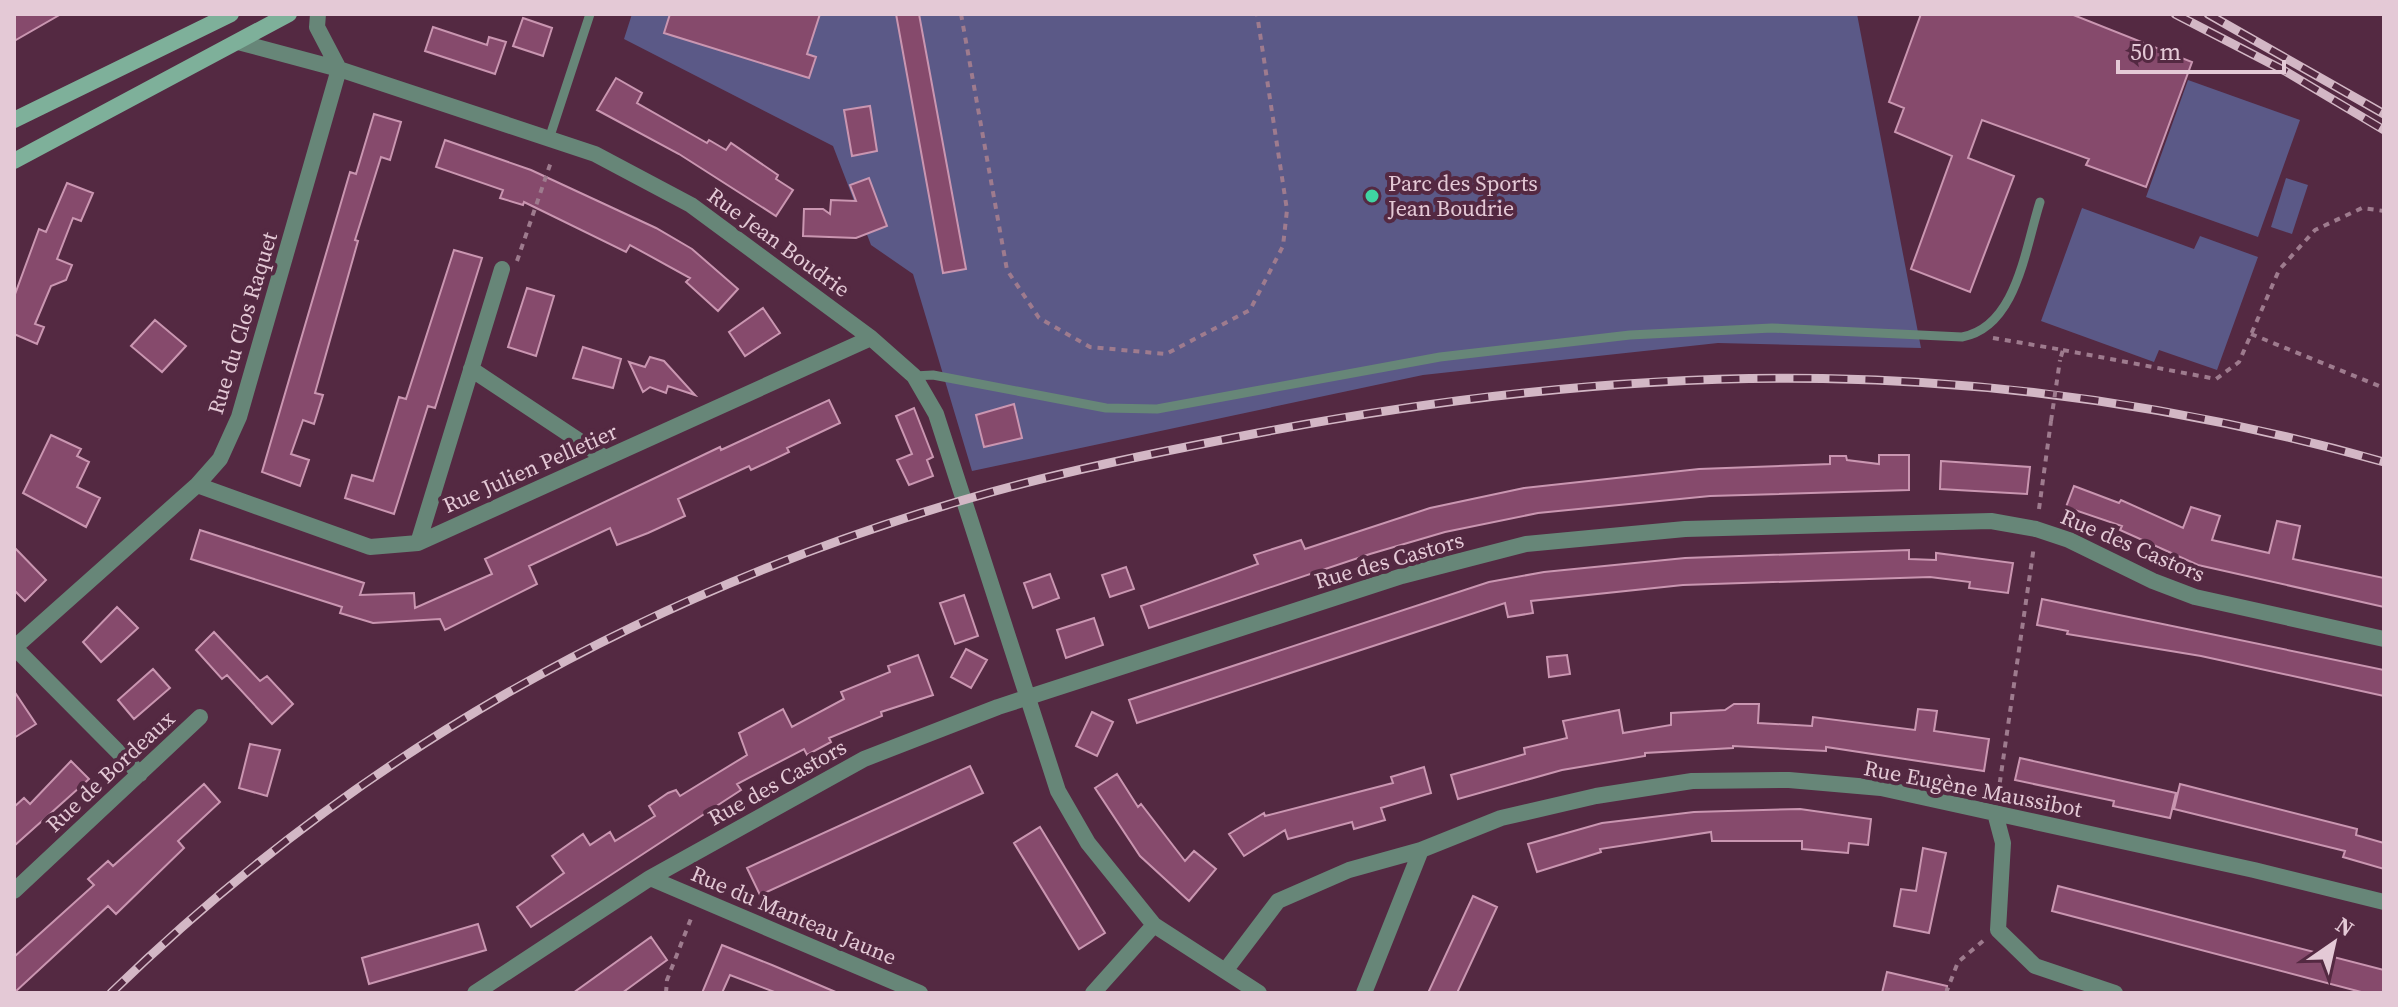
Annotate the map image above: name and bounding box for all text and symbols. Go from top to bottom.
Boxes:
scale bar [2118,24,2284,74]
text: 50 m [2130,35,2181,68]
place label: Parc des Sports Jean Boudrie [1387,168,1538,223]
street label: Rue Jean Boudrie [702,180,856,304]
marker: Parc des Sports Jean Boudrie [1363,187,1381,205]
street label: Rue du Clos Raquet [200,227,284,418]
street label: Rue Julien Pelletier [438,416,623,520]
street label: Rue des Castors [2056,501,2210,589]
street label: Rue des Castors [1311,524,1467,596]
street label: Rue de Bordeaux [39,703,181,839]
street label: Rue des Castors [702,732,852,832]
street label: Rue Eugène Maussibot [1861,752,2085,824]
street label: Rue du Manteau Jaune [687,858,901,972]
north arrow [2294,903,2374,983]
text: N [2330,910,2360,943]

